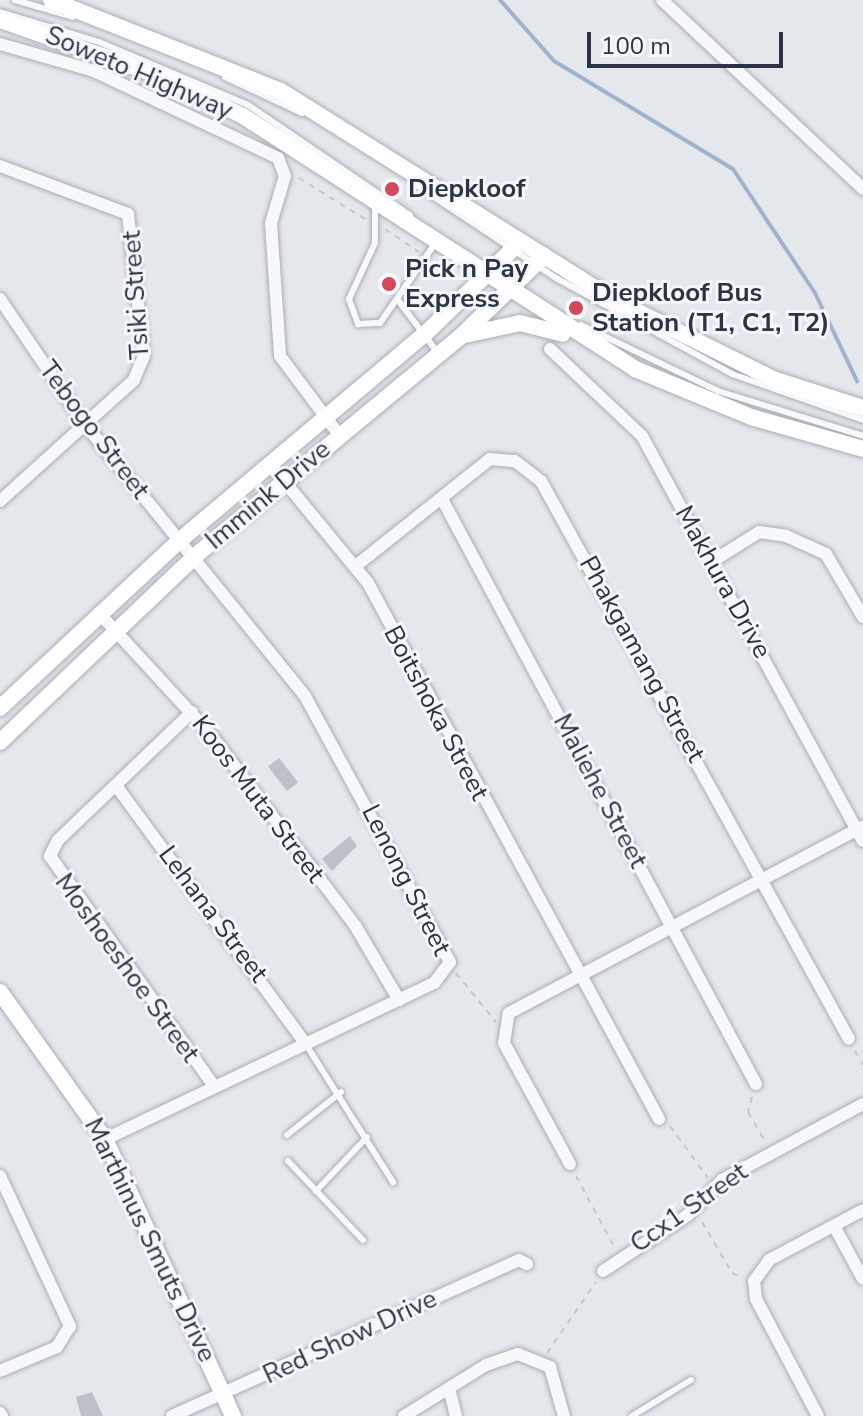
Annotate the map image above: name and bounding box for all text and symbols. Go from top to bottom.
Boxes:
scale bar [591,16,787,66]
street label: Soweto Highway [41,20,237,126]
text: 100 m [601,30,671,62]
place label: Diepkloof [408,173,526,205]
marker: Diepkloof [383,180,401,198]
street label: Tsiki Street [116,230,156,360]
place label: Pick n Pay Express [405,253,528,314]
marker: Pick n Pay Express [380,275,398,293]
place label: Diepkloof Bus Station (T1, C1, T2) [592,277,830,338]
marker: Diepkloof Bus Station (T1, C1, T2) [567,299,585,317]
street label: Tebogo Street [32,355,156,505]
street label: Immink Drive [199,434,337,556]
street label: Makhura Drive [668,500,778,664]
street label: Phakgamang Street [573,551,711,767]
street label: Boitshoka Street [377,620,495,806]
street label: Koos Muta Street [185,709,331,889]
street label: Maliehe Street [546,709,654,873]
street label: Lenong Street [355,800,457,960]
street label: Lehana Street [152,840,274,988]
street label: Moshoeshoe Street [48,868,206,1068]
street label: Marthinus Smuts Drive [77,1113,223,1367]
street label: Ccx1 Street [624,1156,754,1260]
street label: Red Show Drive [258,1283,442,1391]

